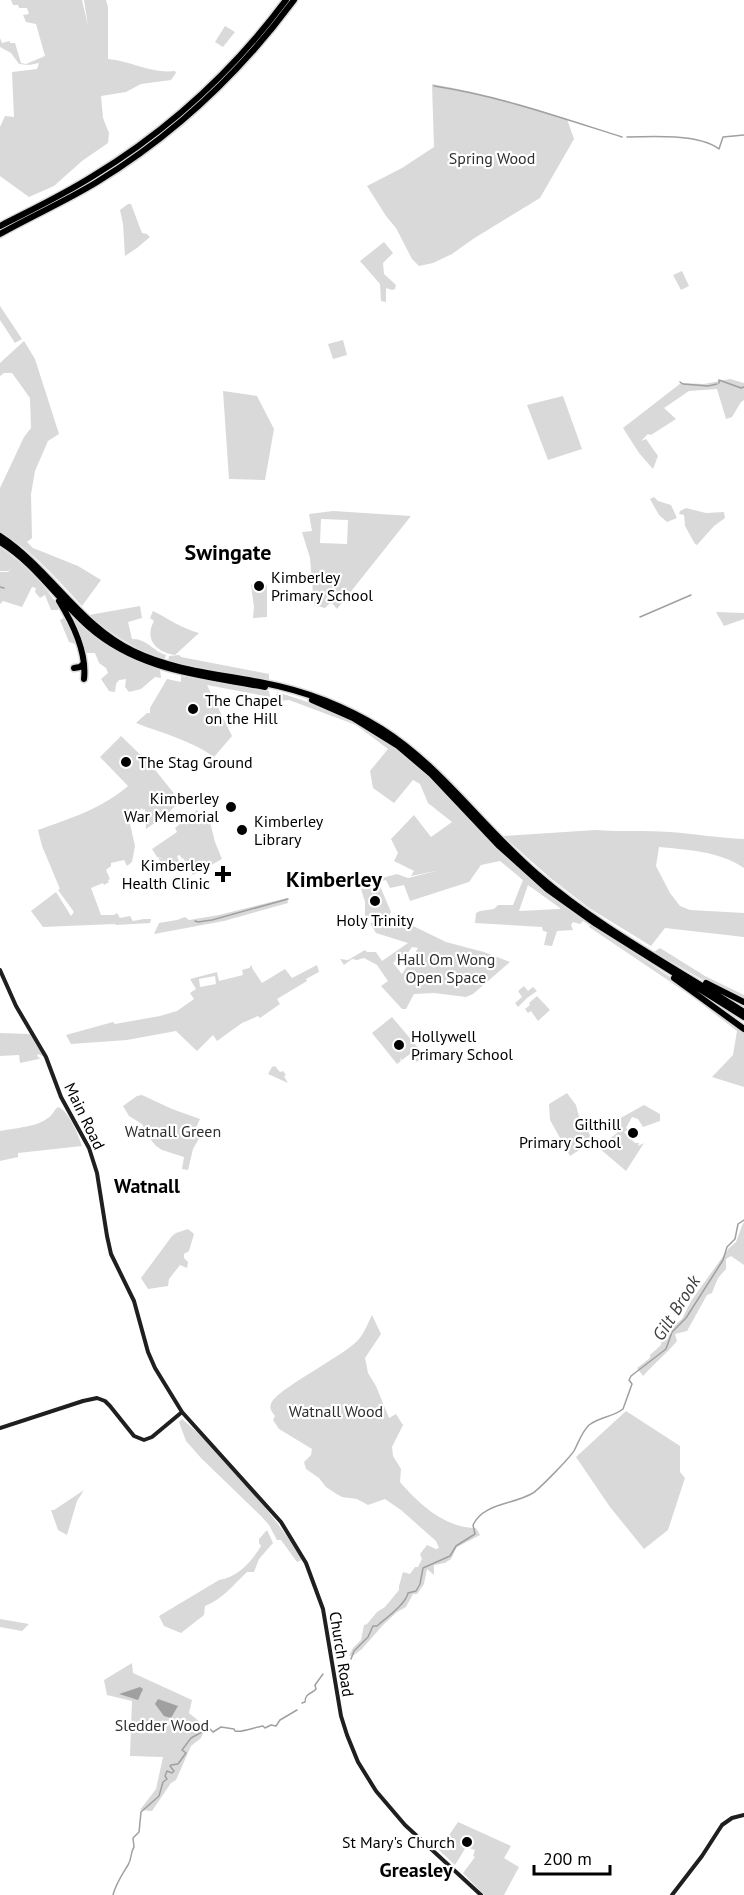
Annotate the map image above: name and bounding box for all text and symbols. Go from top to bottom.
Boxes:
park label: Spring Wood [449,148,535,168]
district label: Swingate [185,538,271,566]
place label: Kimberley Primary School [271,567,373,605]
marker: Kimberley Primary School [252,579,266,593]
place label: The Chapel on the Hill [205,690,283,728]
marker: The Chapel on the Hill [186,702,200,716]
place label: The Stag Ground [138,752,253,772]
marker: The Stag Ground [119,755,133,769]
place label: Kimberley War Memorial [124,788,220,826]
marker: Kimberley War Memorial [224,800,238,814]
place label: Kimberley Library [254,811,324,849]
marker: Kimberley Library [235,823,249,837]
place label: Kimberley Health Clinic [122,855,211,893]
marker: Kimberley Health Clinic [214,865,232,883]
district label: Kimberley [286,865,382,893]
marker: Holy Trinity [368,894,382,908]
place label: Holy Trinity [336,910,414,930]
park label: Hall Om Wong Open Space [397,949,495,987]
place label: Hollywell Primary School [411,1026,513,1064]
marker: Hollywell Primary School [392,1038,406,1052]
street label: Main Road [60,1079,110,1153]
place label: Gilthill Primary School [519,1114,621,1152]
park label: Watnall Green [125,1121,221,1141]
marker: Gilthill Primary School [626,1126,640,1140]
district label: Watnall [114,1173,180,1199]
water label: Gilt Brook [647,1270,705,1345]
park label: Watnall Wood [289,1401,383,1421]
street label: Church Road [325,1610,359,1698]
park label: Sledder Wood [115,1715,209,1735]
place label: St Mary's Church [342,1832,455,1852]
marker: St Mary's Church [460,1835,474,1849]
scale bar [534,1838,610,1876]
text: 200 m [543,1847,592,1870]
district label: Greasley [379,1857,453,1883]

